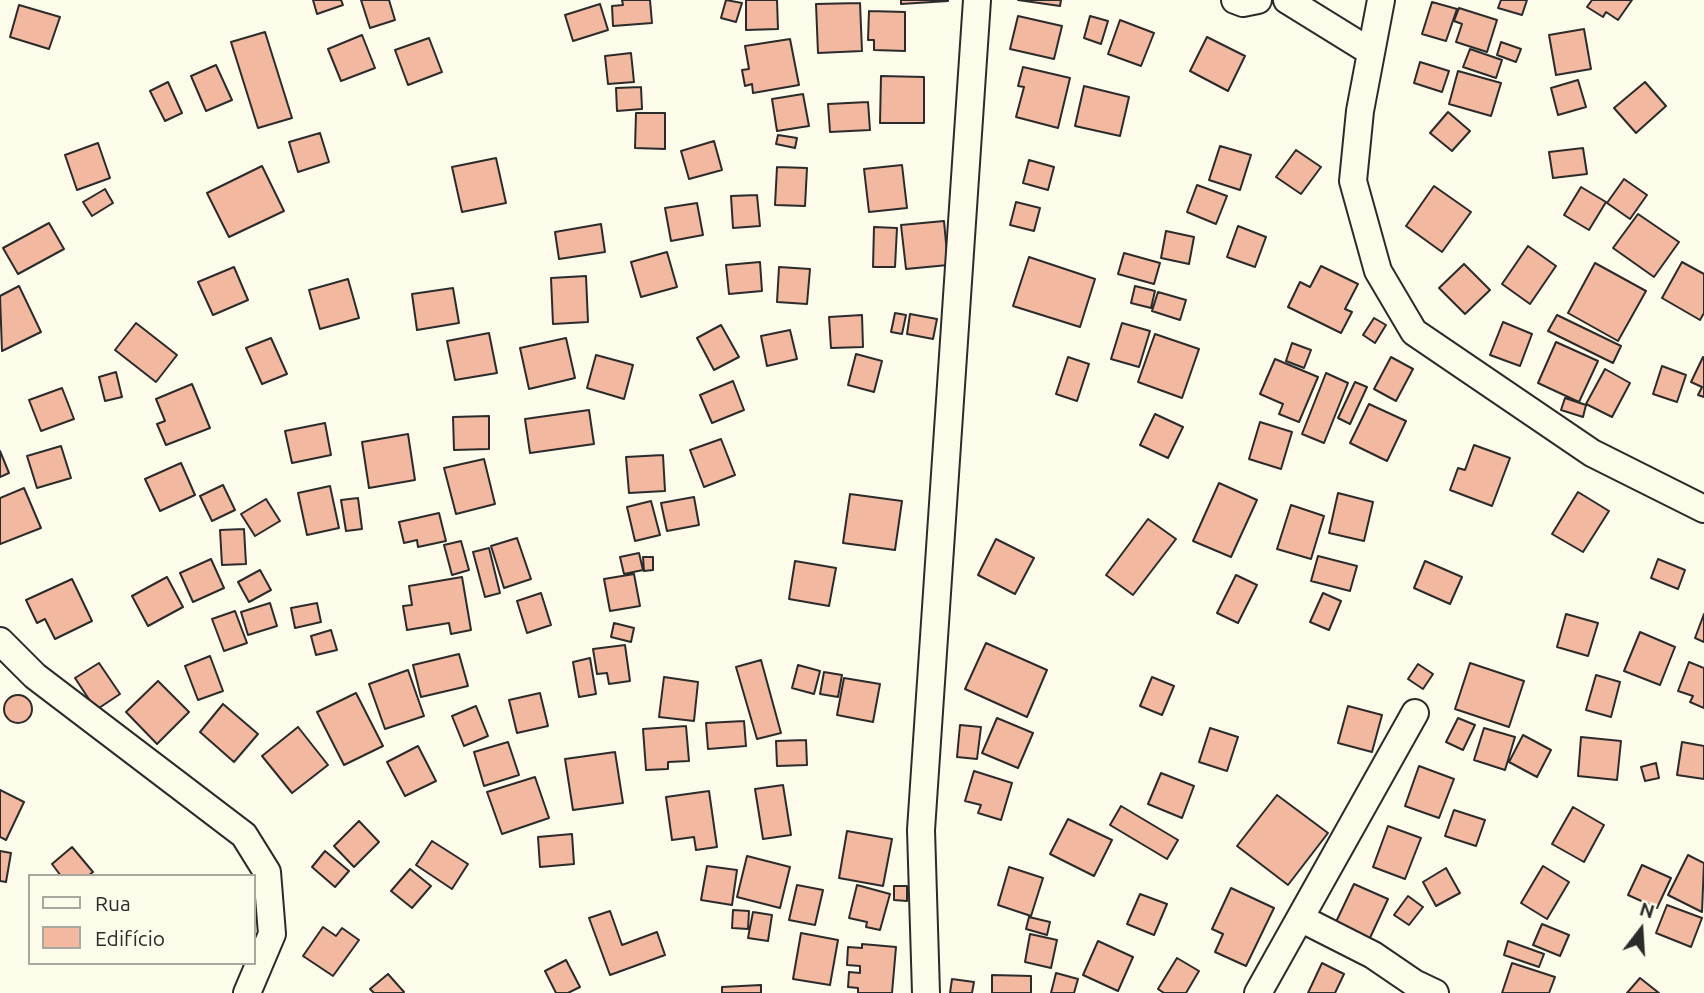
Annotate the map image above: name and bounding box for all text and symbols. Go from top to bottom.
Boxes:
legend [28,874,256,965]
text: Rua [95,891,131,915]
north arrow [1606,895,1676,965]
text: N [1637,897,1657,923]
text: Edifício [95,926,165,950]

